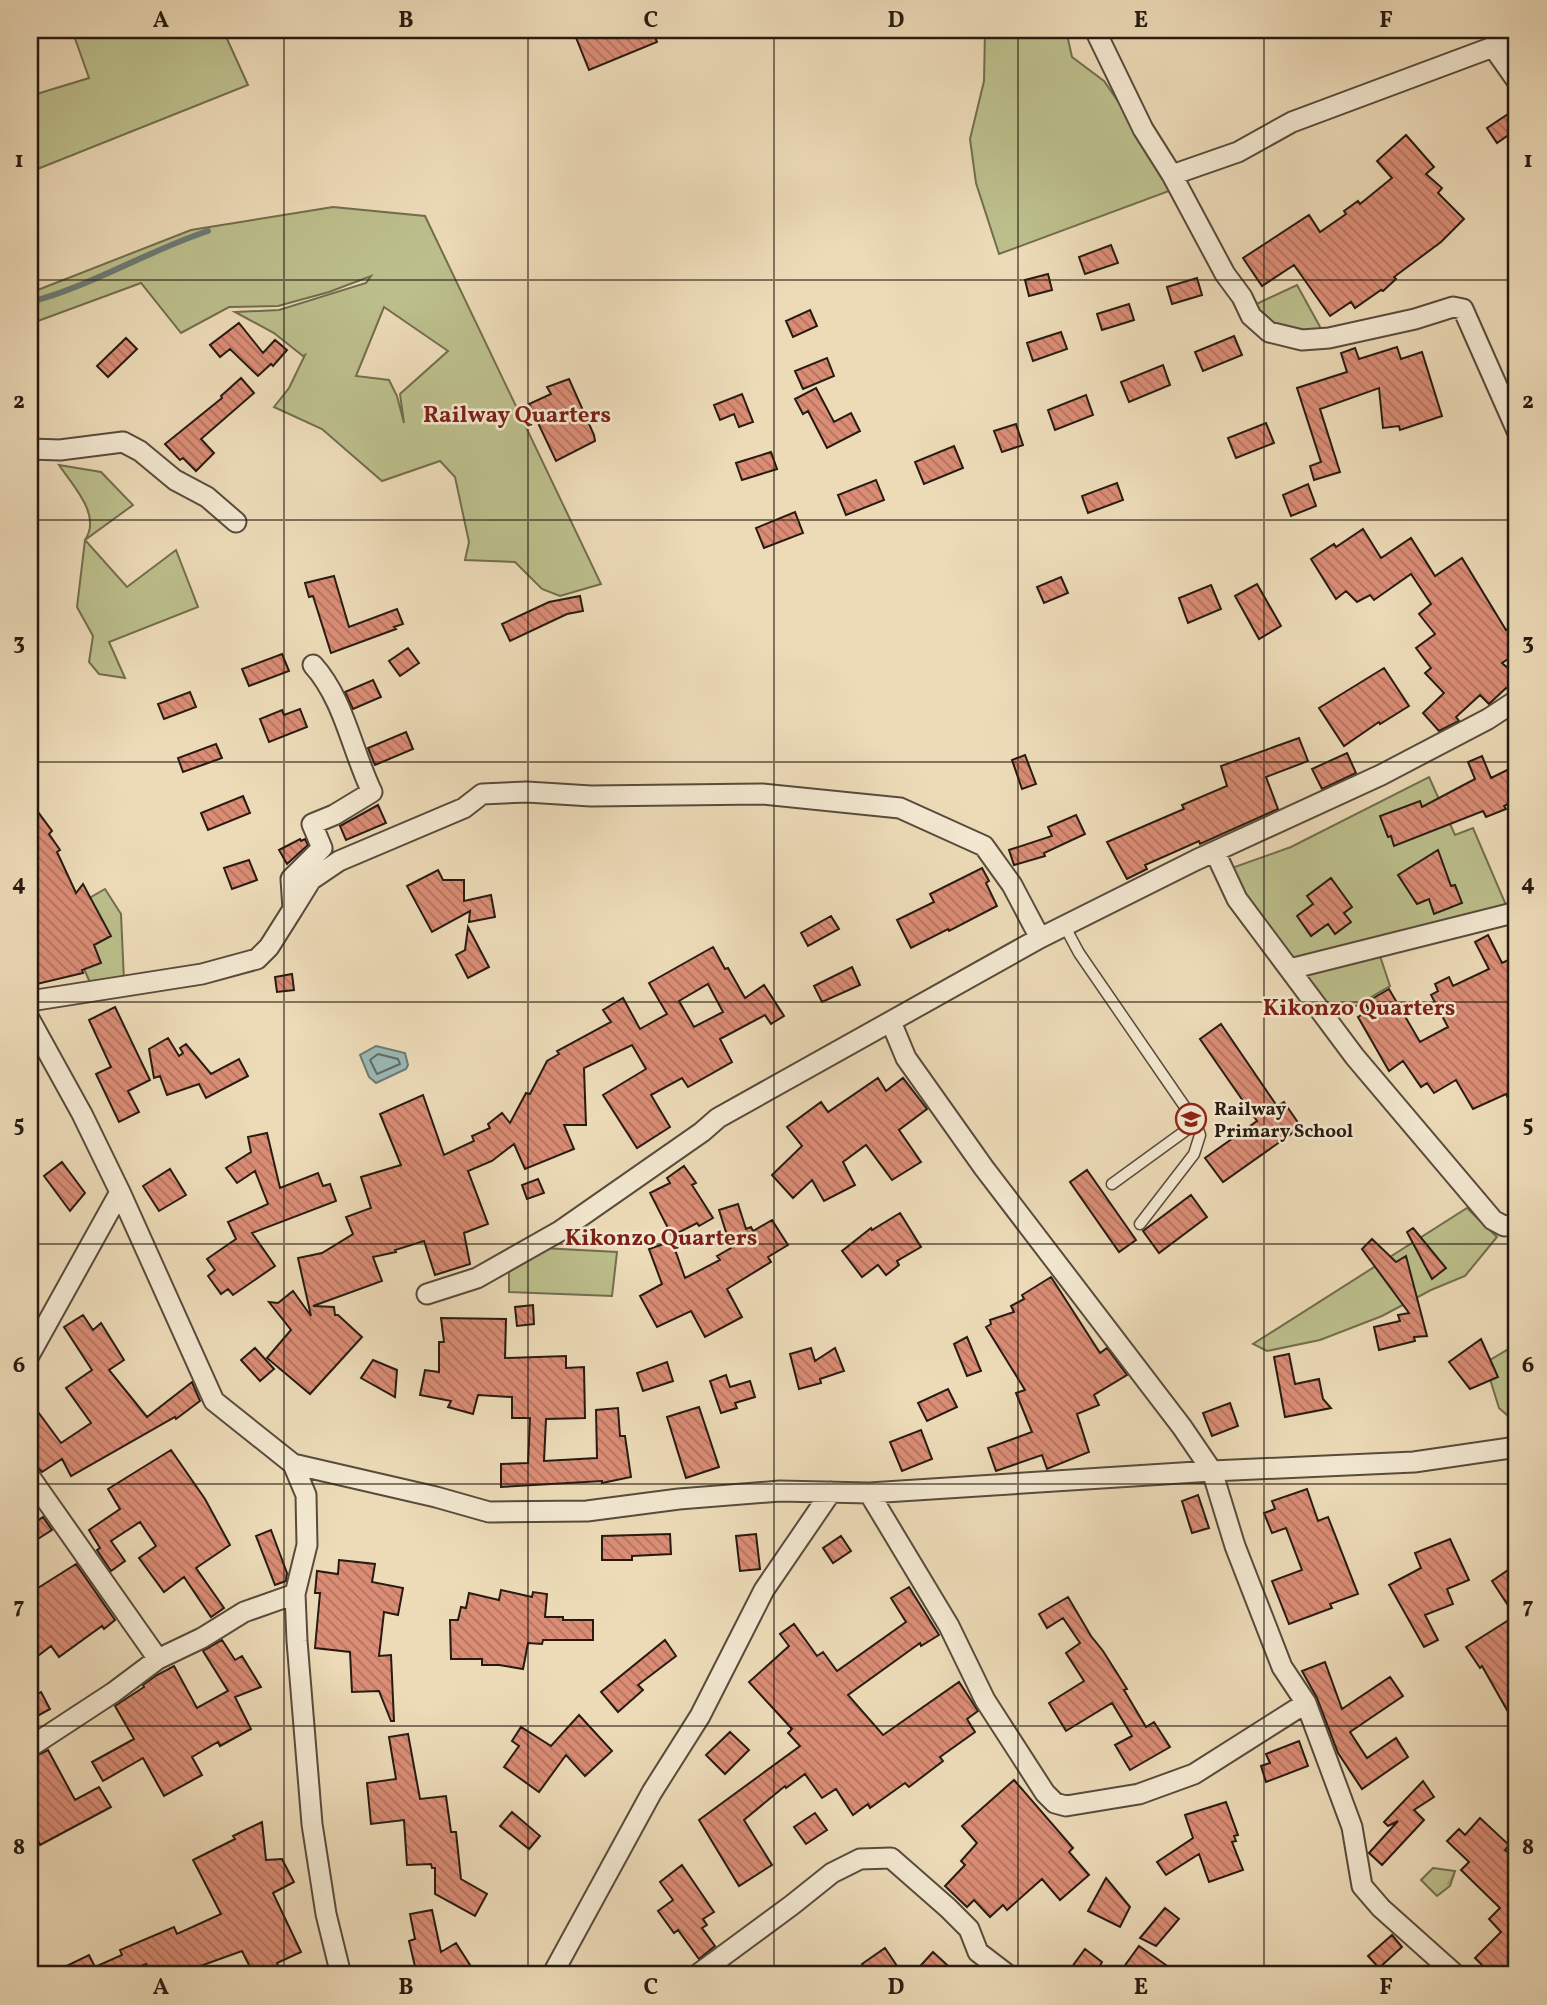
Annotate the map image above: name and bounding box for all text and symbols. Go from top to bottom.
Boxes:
text: A [153,5,169,37]
text: B [398,5,414,37]
text: C [644,5,658,37]
text: D [888,5,905,37]
text: E [1134,5,1148,37]
text: F [1379,5,1393,37]
text: 1 [14,145,24,177]
text: 1 [1523,145,1533,177]
text: 2 [13,386,25,418]
text: 2 [1522,386,1534,418]
district label: Railway Quarters [423,400,611,432]
text: 3 [13,627,25,659]
text: 3 [1522,627,1534,659]
text: 4 [12,868,26,900]
text: 4 [1521,868,1535,900]
district label: Kikonzo Quarters [1263,993,1455,1025]
place label: Railway Primary School [1214,1097,1353,1145]
school or university icon: Railway Primary School [1174,1102,1208,1136]
text: 5 [13,1109,25,1141]
text: 5 [1522,1109,1534,1141]
district label: Kikonzo Quarters [565,1223,757,1255]
text: 6 [13,1350,25,1382]
text: 6 [1522,1350,1534,1382]
text: 7 [14,1591,25,1623]
text: 7 [1523,1591,1534,1623]
text: 8 [13,1832,25,1864]
text: 8 [1522,1832,1534,1864]
text: A [153,1972,169,2004]
text: B [398,1972,414,2004]
text: C [644,1972,658,2004]
text: D [888,1972,905,2004]
text: E [1134,1972,1148,2004]
text: F [1379,1972,1393,2004]

